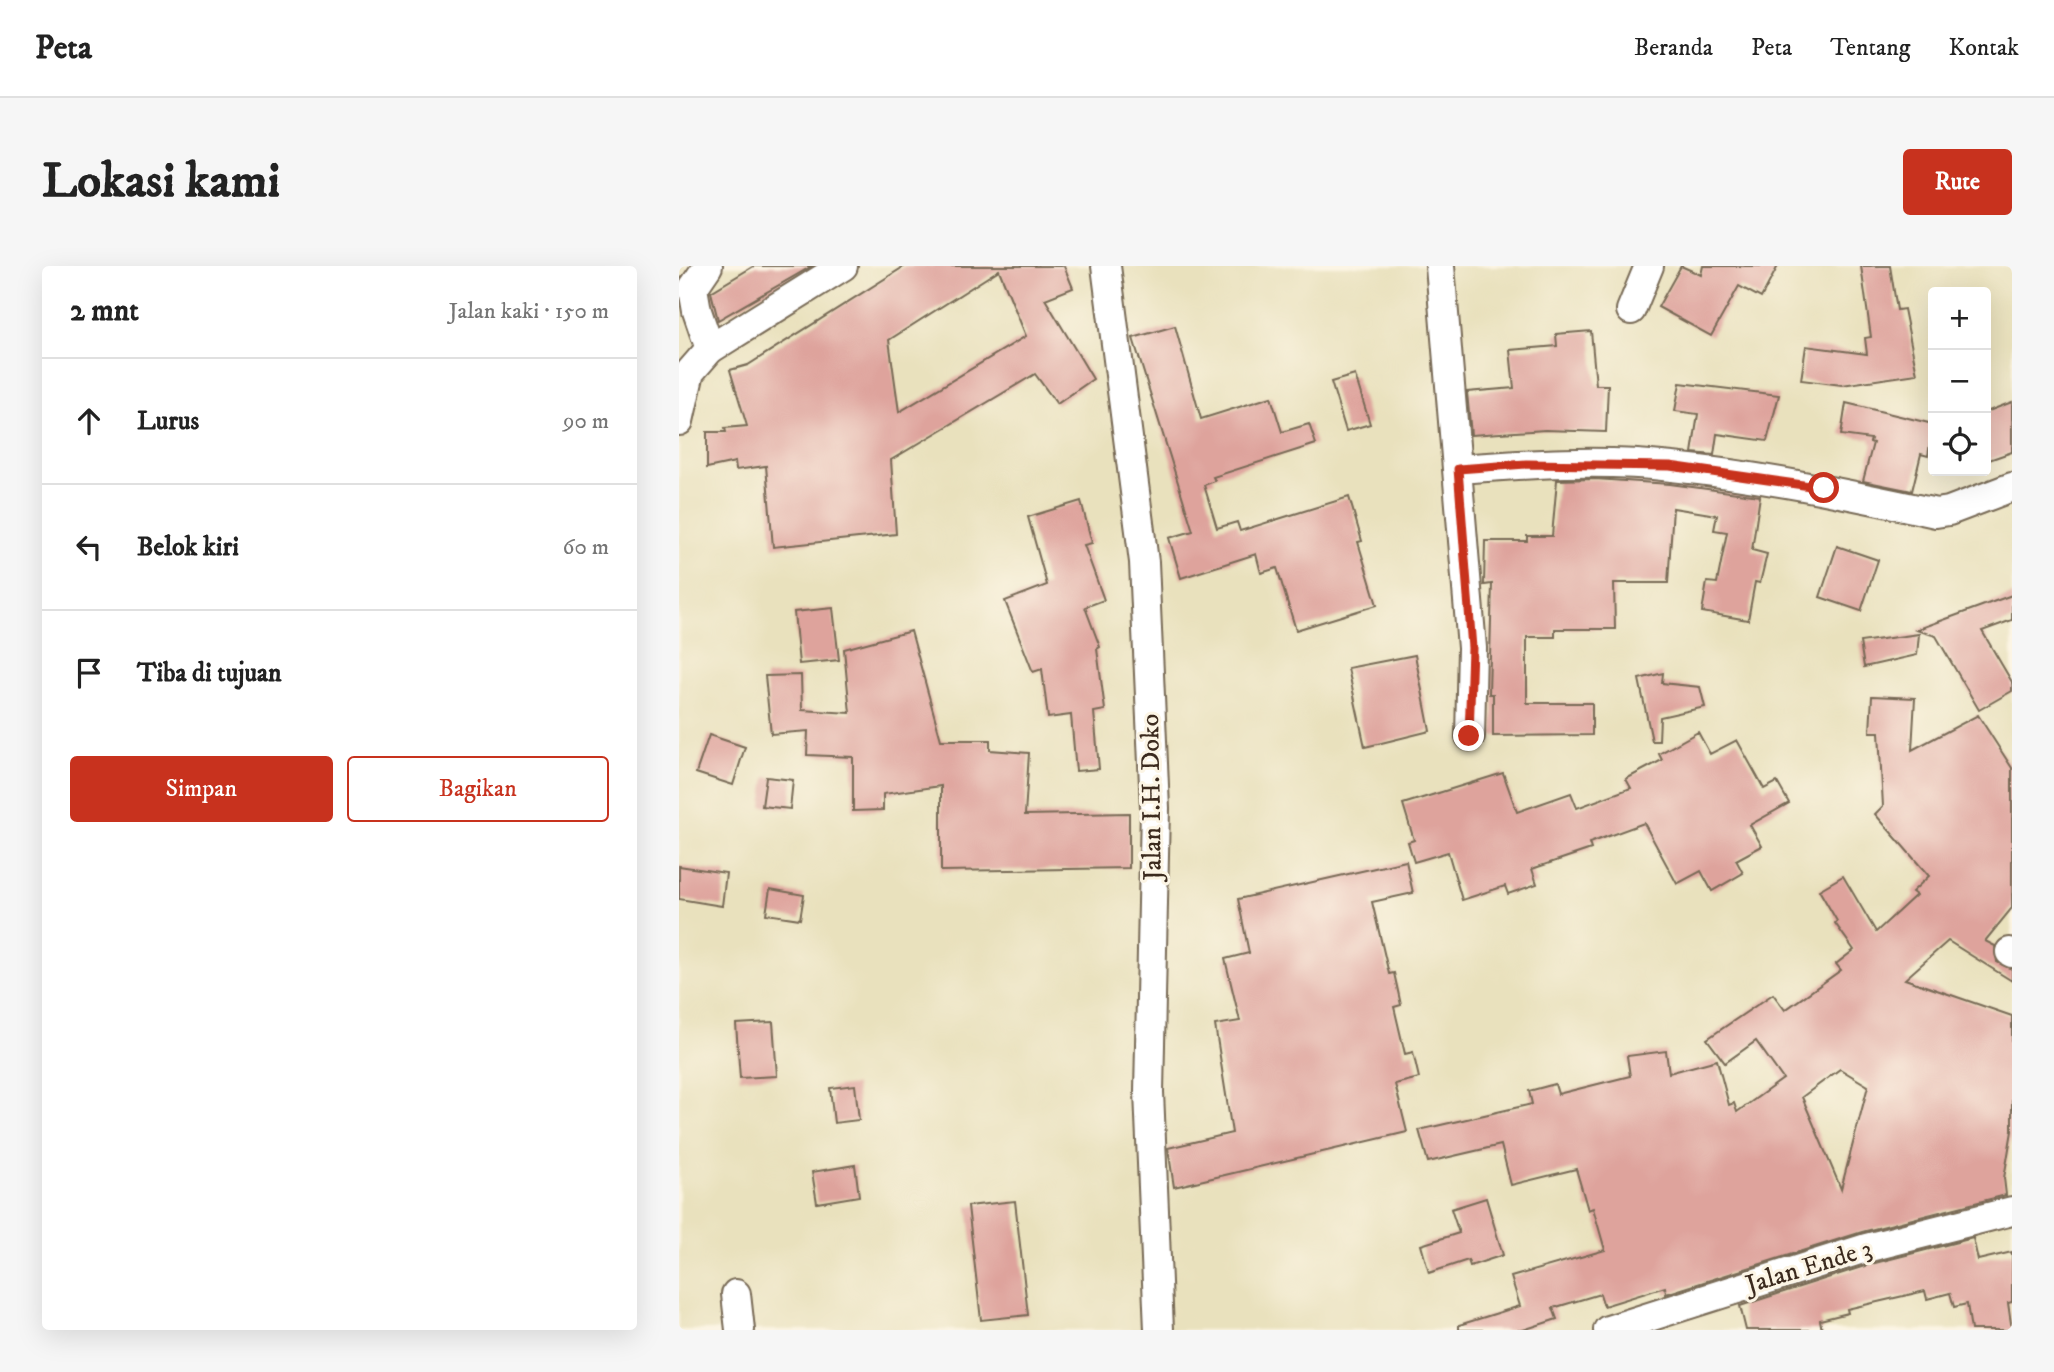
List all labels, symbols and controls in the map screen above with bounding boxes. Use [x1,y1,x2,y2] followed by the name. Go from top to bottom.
[35,28,92,69] text: Peta
[1634,33,1713,63] text: Beranda
[1751,33,1792,63] text: Peta
[1830,33,1911,63] text: Tentang
[1949,33,2019,63] text: Kontak
[1903,149,2012,215] button: Rute
[42,151,280,213] text: Lokasi kami
[1928,287,1991,476] map controls
[1928,287,1991,350] button: +
[70,293,139,330] text: 2 mnt
[449,297,609,326] text: Jalan kaki · 150 m
[1928,350,1991,413] button: −
[70,402,108,440] icon: ahead
[137,405,199,438] text: Lurus
[563,407,609,436] text: 90 m
[1928,413,1991,476] button: locate
[1808,472,1839,503] route start
[70,528,108,566] icon: left
[137,531,239,564] text: Belok kiri
[562,533,609,562] text: 60 m
[70,654,108,692] icon: arrive
[137,657,282,690] text: Tiba di tujuan
[1134,713,1170,883] street label: Jalan I.H. Doko
[1453,720,1484,751] route end
[70,756,333,822] button: Simpan
[347,756,609,822] button: Bagikan
[1740,1232,1876,1302] street label: Jalan Ende 3

